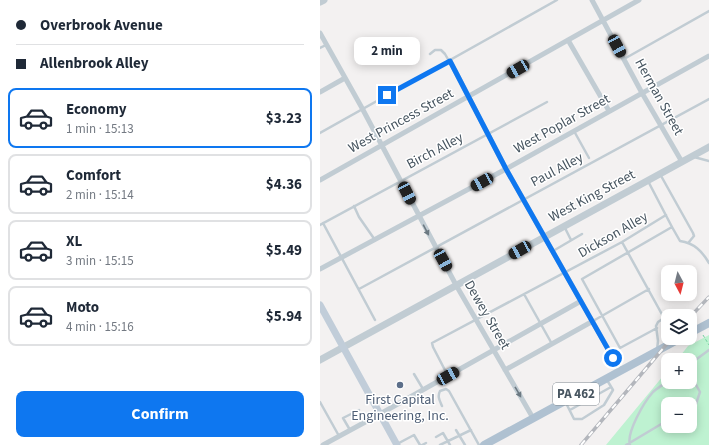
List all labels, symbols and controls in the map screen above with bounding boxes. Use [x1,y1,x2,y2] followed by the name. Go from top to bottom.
[40,15,163,36] text: Overbrook Avenue
[606,33,628,59] car
[354,37,420,65] callout: 2 min
[371,42,403,60] text: 2 min
[40,53,148,74] text: Allenbrook Alley
[630,55,689,139] street label: Herman Street
[505,58,531,80] car
[345,84,458,158] street label: West Princess Street
[378,86,396,104] route end
[510,89,614,159] street label: West Poplar Street
[66,99,127,120] text: Economy
[18,100,54,136] icon: car
[266,108,302,129] text: $3.23
[66,120,134,138] text: 1 min · 15:13
[403,128,467,174] street label: Birch Alley
[527,148,587,192] street label: Paul Alley
[66,165,121,186] text: Comfort
[545,165,639,227] street label: West King Street
[18,166,54,202] icon: car
[469,171,495,193] car
[266,174,302,195] text: $4.36
[396,180,418,206] car
[66,186,134,204] text: 2 min · 15:14
[574,207,652,263] street label: Dickson Alley
[423,224,430,235] one-way arrow
[66,231,82,252] text: XL
[18,232,54,268] icon: car
[507,239,533,261] car
[266,240,302,261] text: $5.49
[432,247,454,273] car
[66,252,134,270] text: 3 min · 15:15
[661,265,697,301] north arrow
[661,265,697,433] map controls
[459,277,515,354] street label: Dewey Street
[66,297,99,318] text: Moto
[18,298,54,334] icon: car
[266,306,302,327] text: $5.94
[661,309,697,345] button: layers
[66,318,134,336] text: 4 min · 15:16
[604,349,622,367] route start
[661,353,697,389] button: +
[435,365,461,387] car
[395,380,405,390] marker: First Capital Engineering, Inc.
[553,383,599,405] road number: PA 462
[514,386,521,398] one-way arrow
[351,390,449,426] place label: First Capital Engineering, Inc.
[16,391,304,437] button: Confirm
[661,397,697,433] button: −

